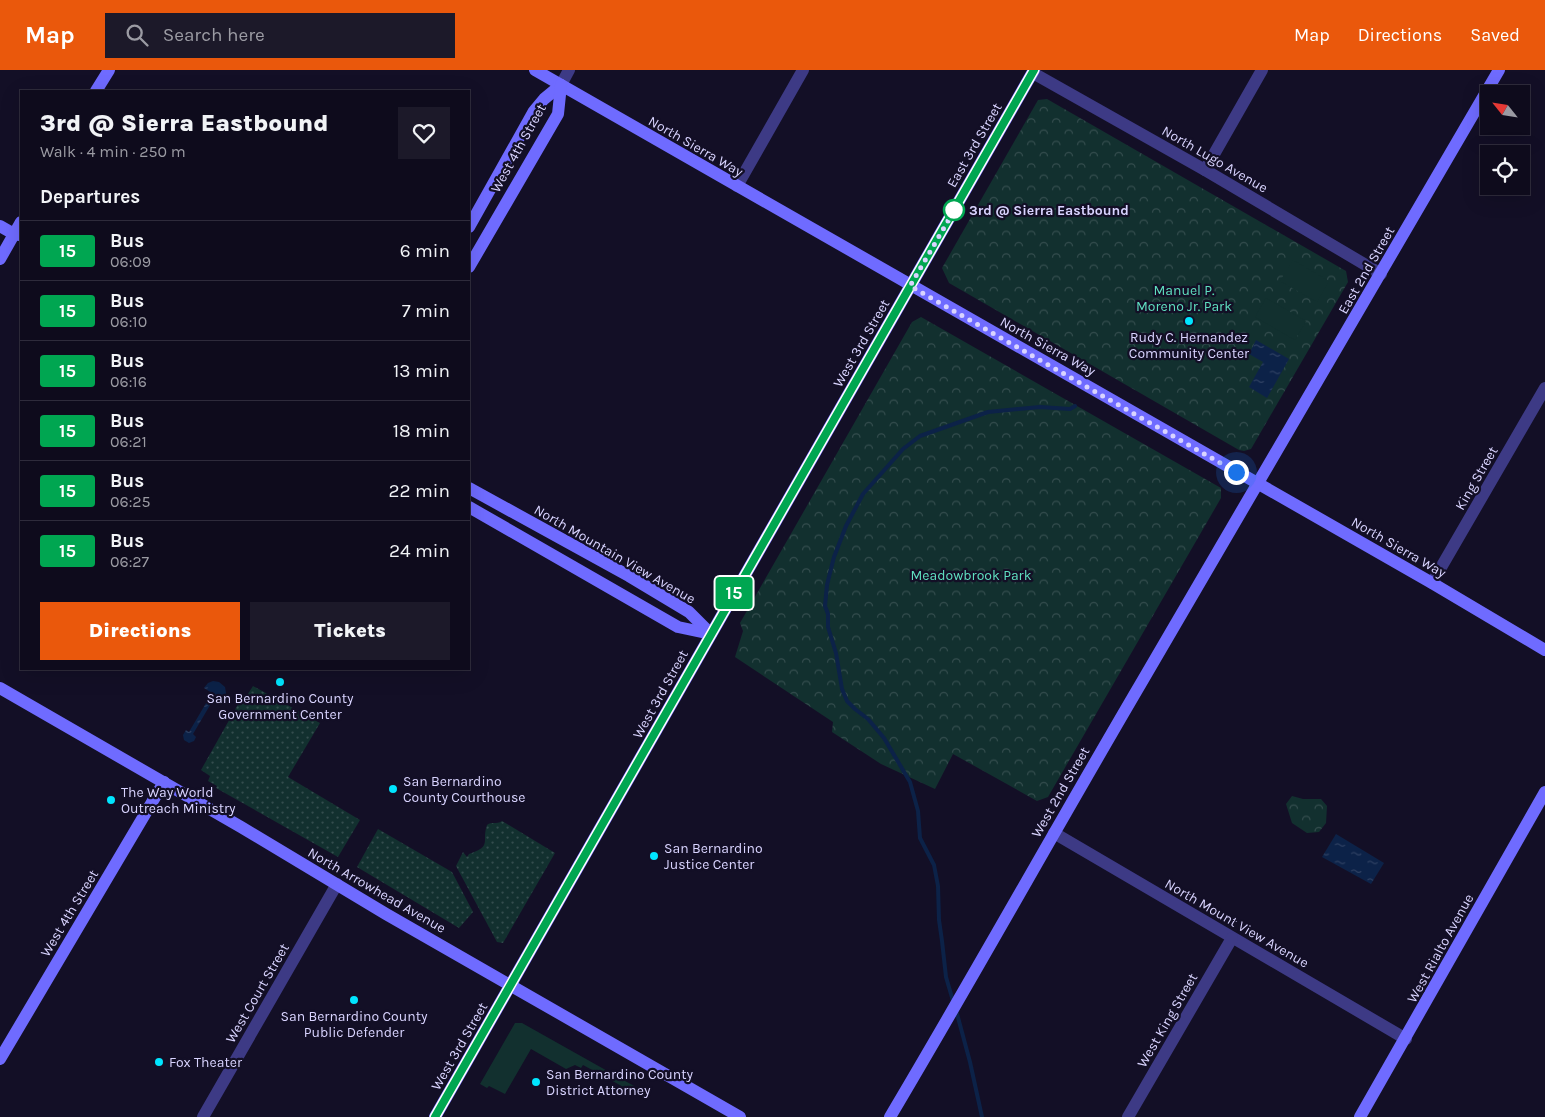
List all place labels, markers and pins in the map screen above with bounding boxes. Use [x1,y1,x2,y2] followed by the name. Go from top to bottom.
[943,199,965,221] marker: 3rd @ Sierra Eastbound
[969,202,1129,219] place label: 3rd @ Sierra Eastbound
[1183,315,1195,327] marker: Rudy C. Hernandez Community Center
[1129,329,1250,362] place label: Rudy C. Hernandez Community Center
[274,676,286,688] marker: San Bernardino County Government Center
[207,690,354,723] place label: San Bernardino County Government Center
[403,773,525,806] place label: San Bernardino County Courthouse
[387,783,399,795] marker: San Bernardino County Courthouse
[121,784,236,817] place label: The Way World Outreach Ministry
[105,794,117,806] marker: The Way World Outreach Ministry
[664,840,763,873] place label: San Bernardino Justice Center
[648,850,660,862] marker: San Bernardino Justice Center
[348,994,360,1006] marker: San Bernardino County Public Defender
[281,1008,428,1041] place label: San Bernardino County Public Defender
[169,1054,243,1071] place label: Fox Theater
[153,1056,165,1068] marker: Fox Theater
[546,1066,693,1099] place label: San Bernardino County District Attorney
[530,1076,542,1088] marker: San Bernardino County District Attorney

